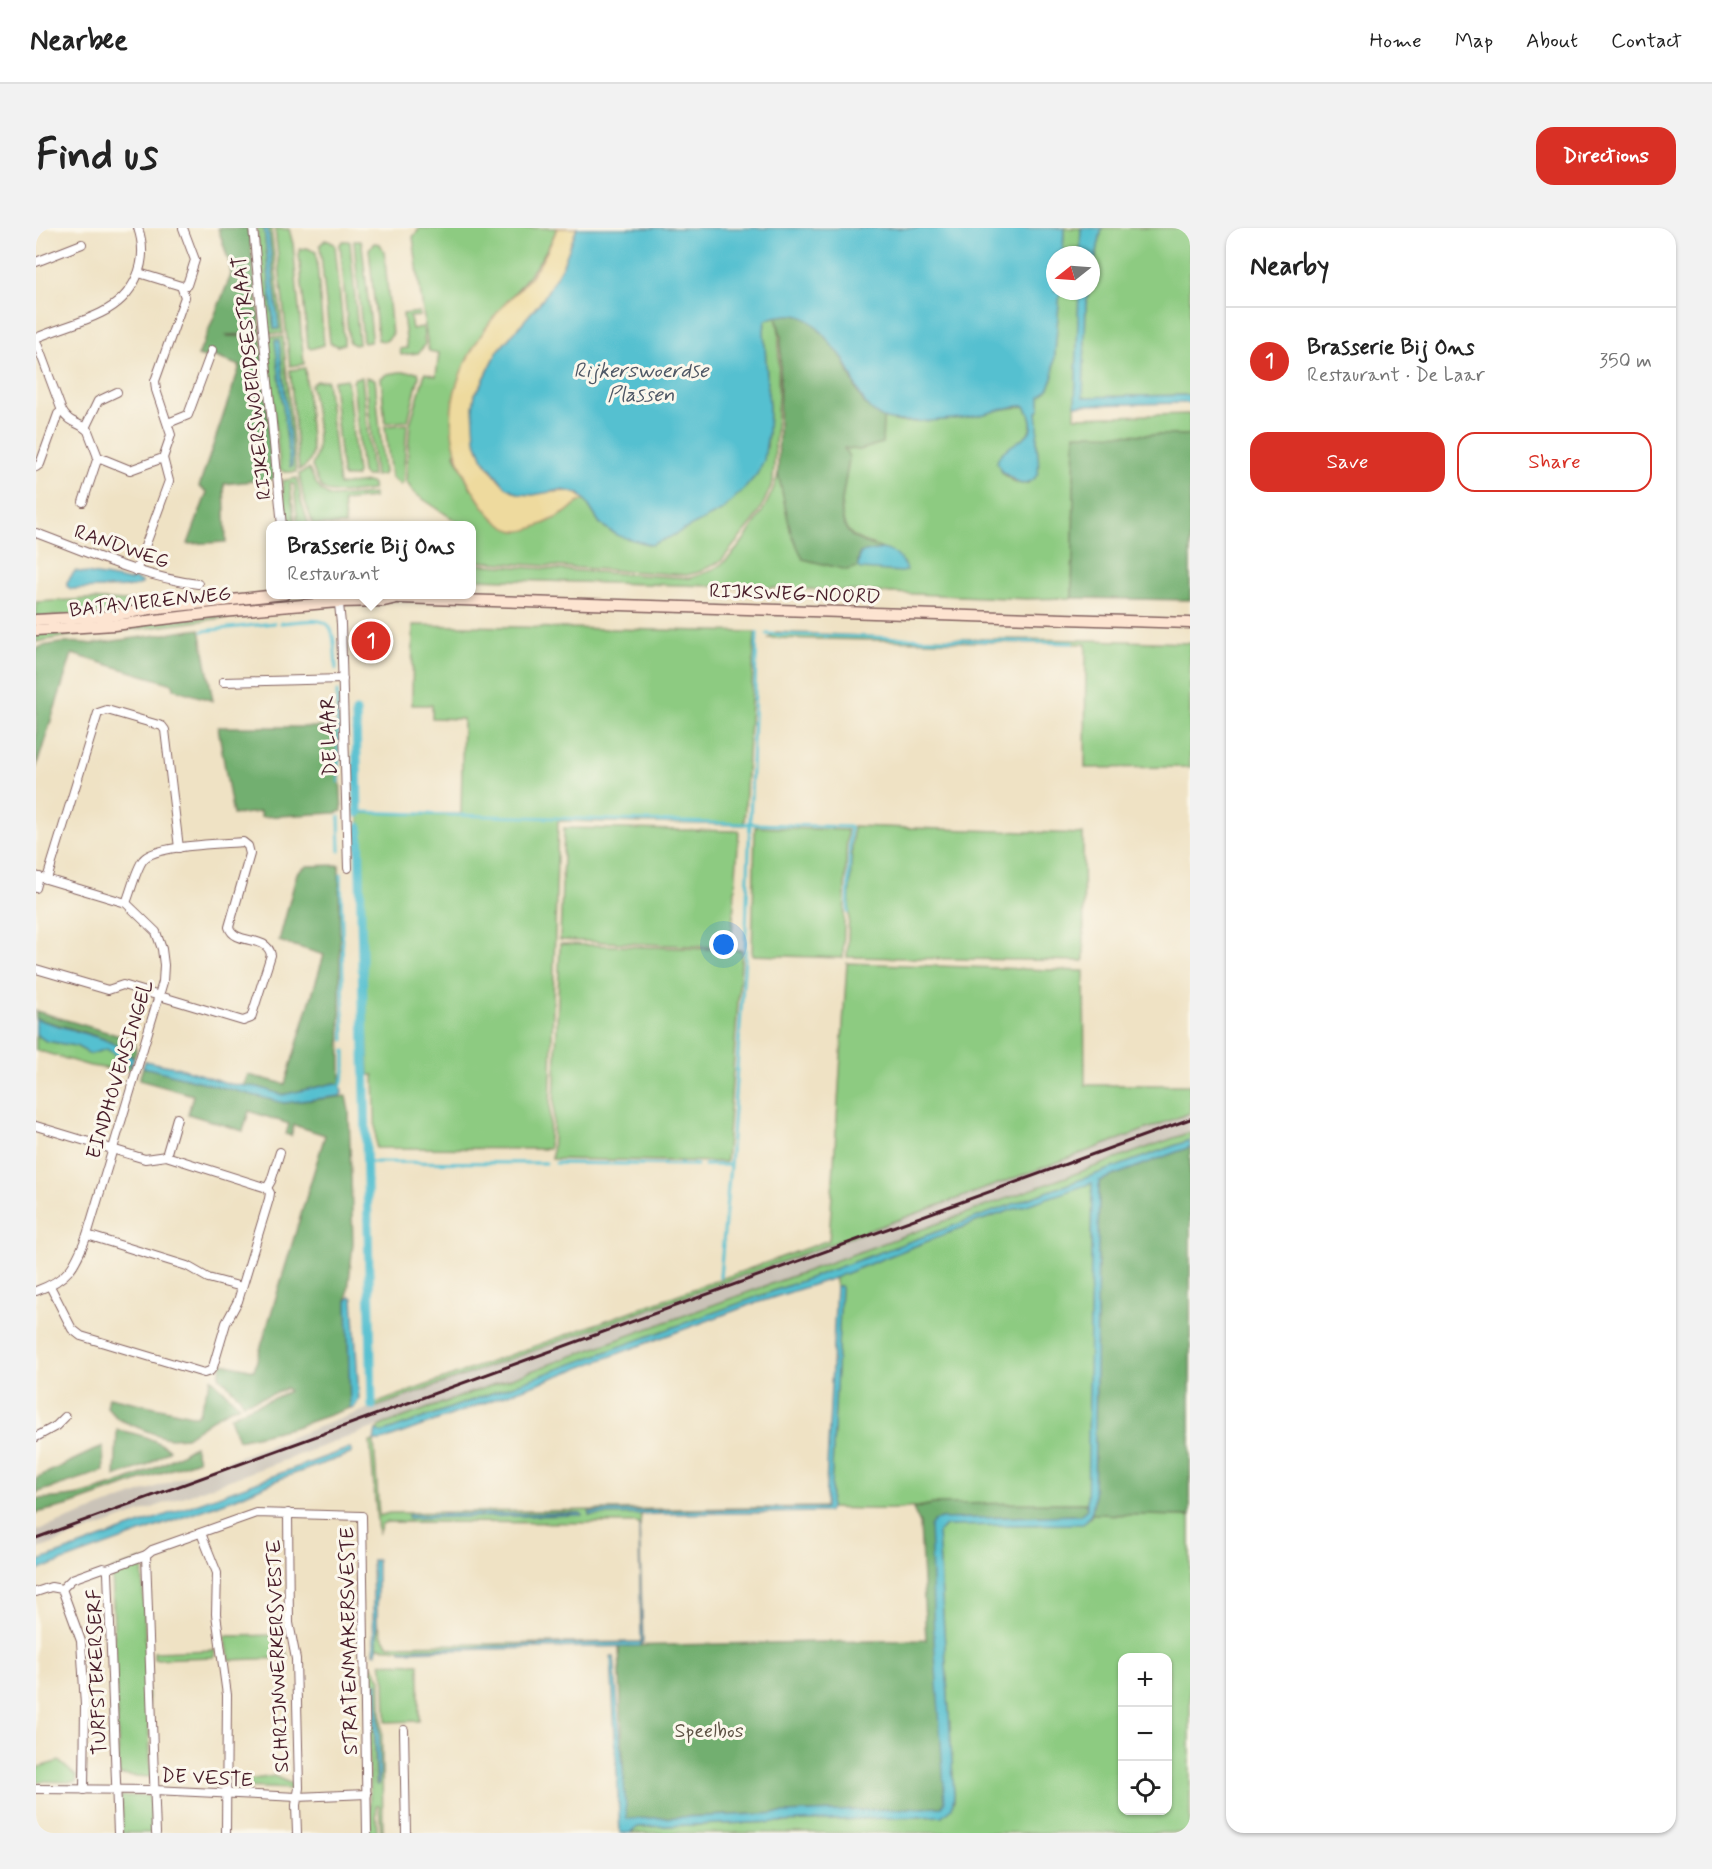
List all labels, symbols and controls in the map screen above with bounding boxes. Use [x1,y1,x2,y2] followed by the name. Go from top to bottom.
[30,23,128,60] text: Nearbee
[1370,27,1422,55] text: Home
[1455,27,1493,55] text: Map
[1526,27,1578,55] text: About
[1611,27,1682,55] text: Contact
[1536,127,1676,185] button: Directions
[36,129,158,184] text: Find us
[1046,246,1100,300] north arrow
[1250,250,1329,284] text: Nearby
[226,254,279,501] street label: RIJKERSWOERDSESTRAAT
[1307,334,1475,362] text: Brasserie Bij Ons
[1265,348,1274,375] text: 1
[1599,348,1652,375] text: 350 m
[573,357,710,409] water label: Rijkerswoerdse Plassen
[1307,362,1485,389] text: Restaurant · De Laar
[1250,432,1445,492] button: Save
[1457,432,1652,492] button: Share
[70,519,173,576] street label: RANDWEG
[266,521,476,599] popup
[287,533,455,561] text: Brasserie Bij Ons
[287,561,380,588] text: Restaurant
[709,578,881,611] street label: RIJKSWEG-NOORD
[68,581,232,624] street label: BATAVIERENWEG
[352,618,390,664] pin: 1
[315,695,344,777] street label: DE LAAR
[709,930,738,959] your location
[80,976,161,1162] street label: EINDHOVENSINGEL
[334,1527,365,1755] street label: STRATENMAKERSVESTE
[261,1539,296,1773] street label: SCHRIJNWERKERSVESTE
[81,1588,114,1756] street label: TURFSTEKERSERF
[1118,1653,1172,1815] map controls
[1118,1653,1172,1707] button: +
[1118,1707,1172,1761] button: −
[674,1718,744,1745] park label: Speelbos
[1118,1761,1172,1815] button: locate
[160,1763,254,1794] street label: DE VESTE

